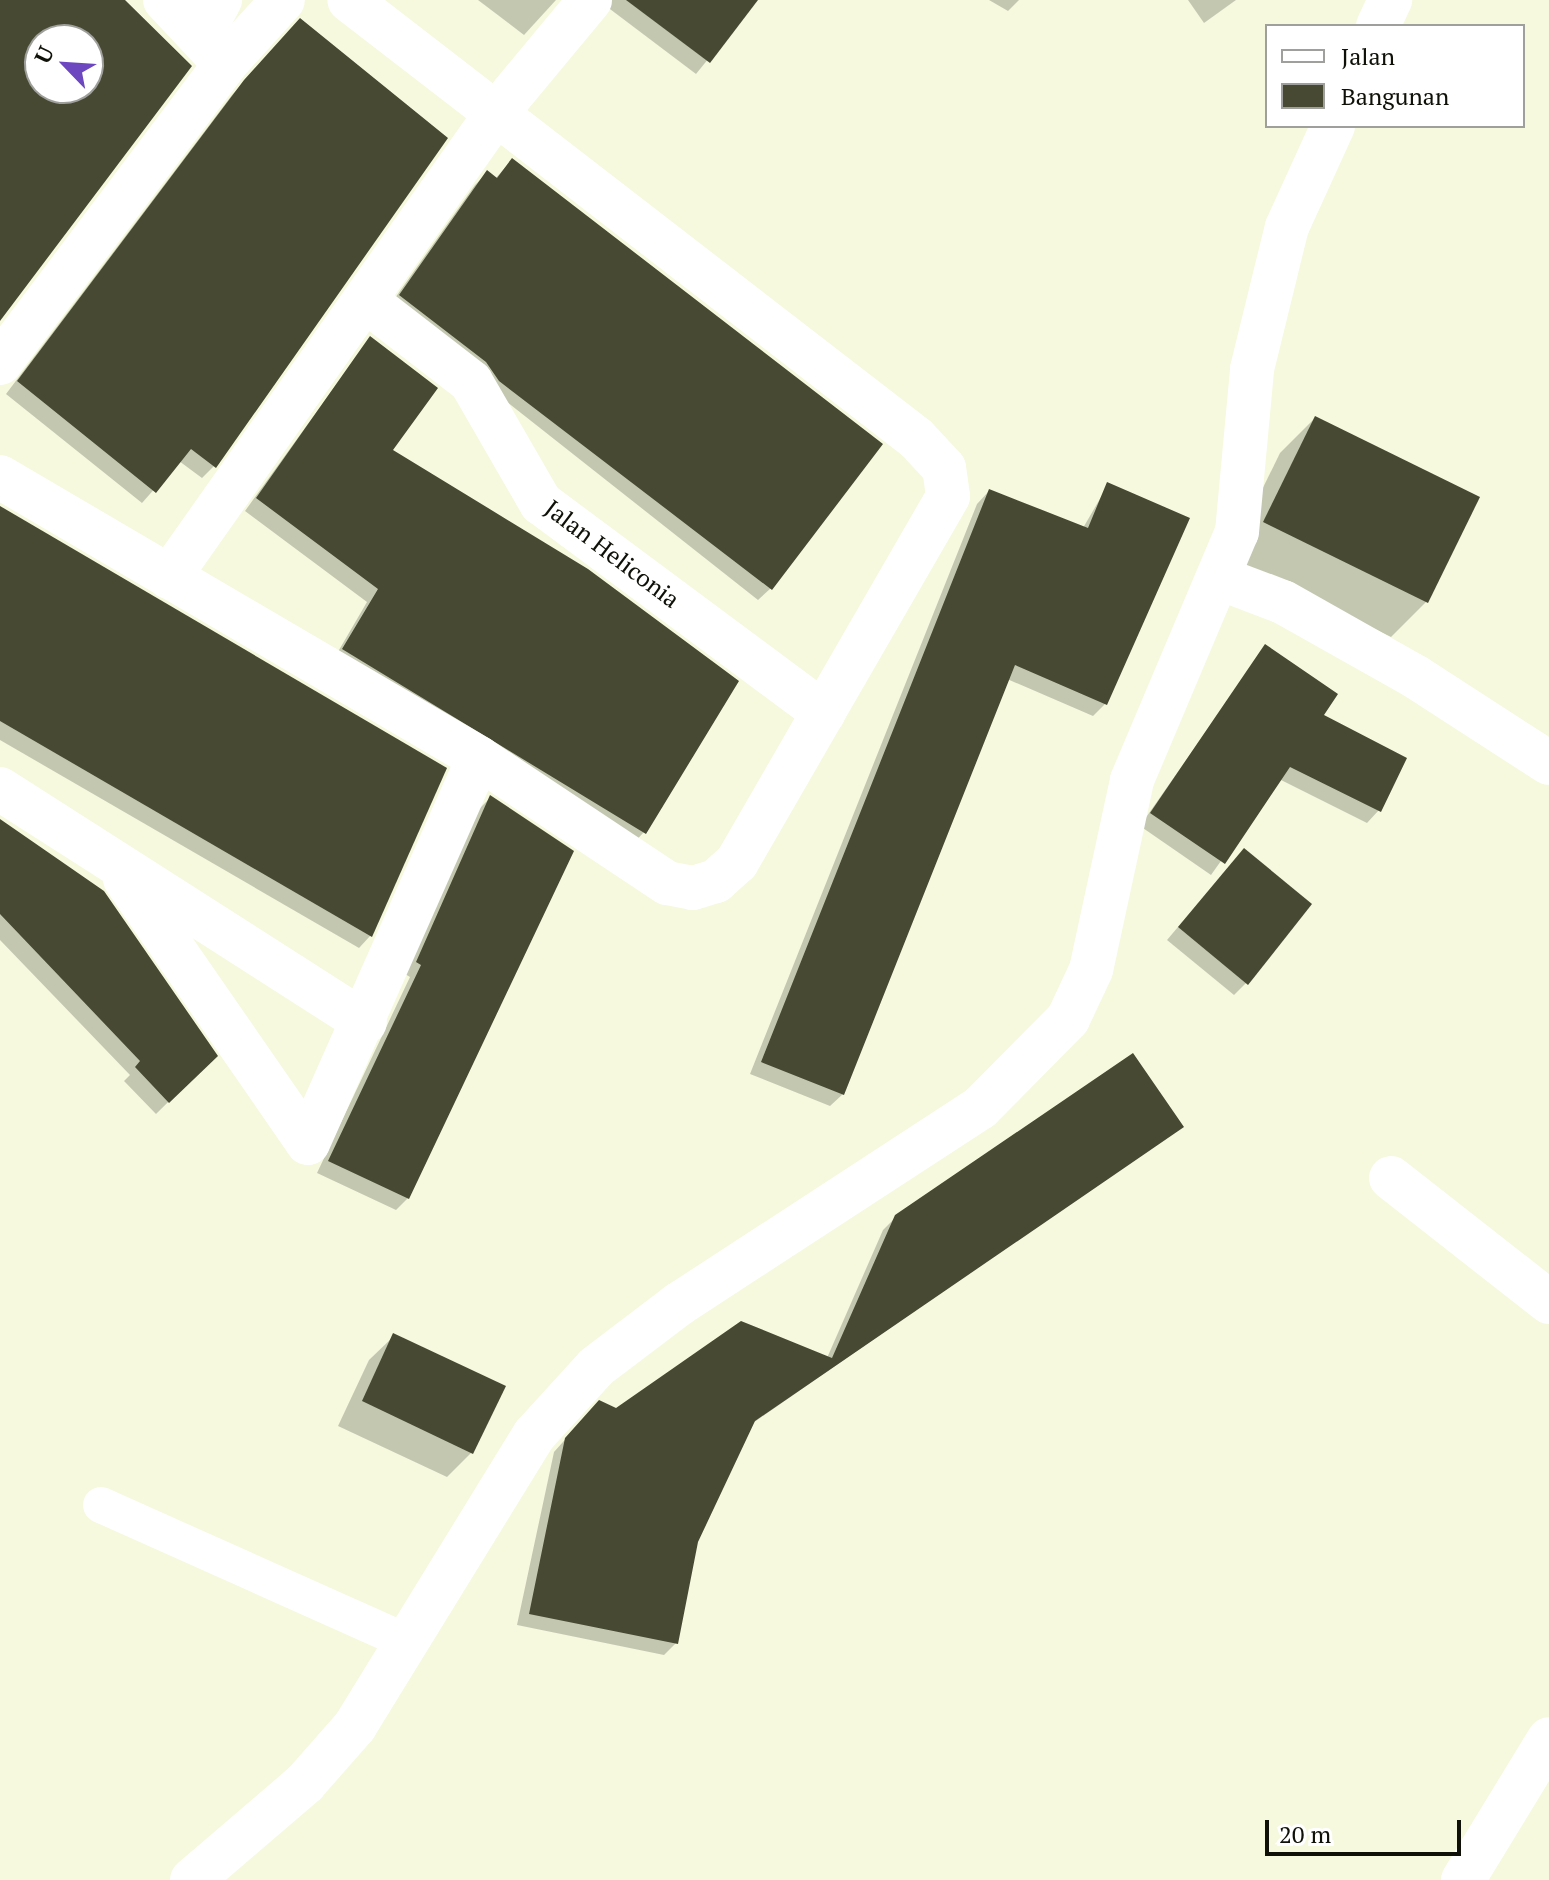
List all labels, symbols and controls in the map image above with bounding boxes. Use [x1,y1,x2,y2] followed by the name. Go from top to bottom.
[24,24,104,104] north arrow
[1265,24,1525,128] legend
[1341,40,1395,72] text: Jalan
[27,41,60,68] text: U
[1341,80,1449,112] text: Bangunan
[539,494,685,614] street label: Jalan Heliconia
[1269,1804,1465,1854] scale bar
[1279,1818,1331,1850] text: 20 m

